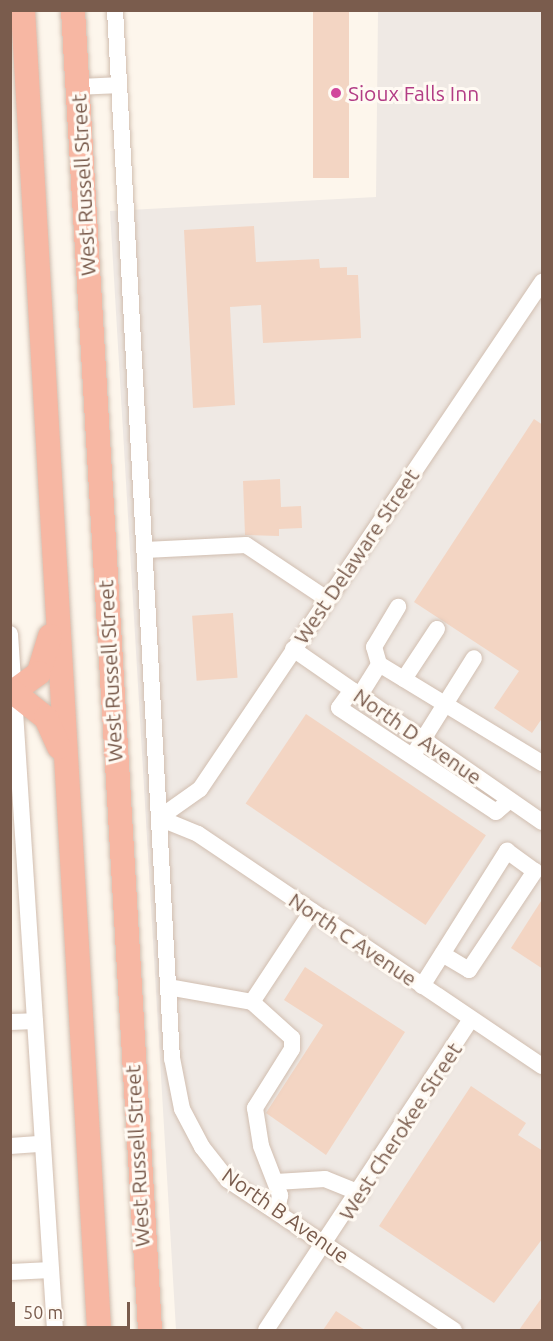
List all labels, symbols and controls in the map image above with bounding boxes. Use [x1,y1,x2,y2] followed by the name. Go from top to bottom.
[348,80,479,106] place label: Sioux Falls Inn
[329,86,343,100] marker: Sioux Falls Inn
[66,93,100,277] street label: West Russell Street
[288,464,424,648] street label: West Delaware Street
[93,579,127,763] street label: West Russell Street
[349,682,487,790] street label: North D Avenue
[284,887,422,991] street label: North C Avenue
[333,1038,467,1224] street label: West Cherokee Street
[120,1064,154,1248] street label: West Russell Street
[218,1162,354,1268] street label: North B Avenue
[15,1290,134,1328] scale bar
[23,1302,63,1322] text: 50 m

